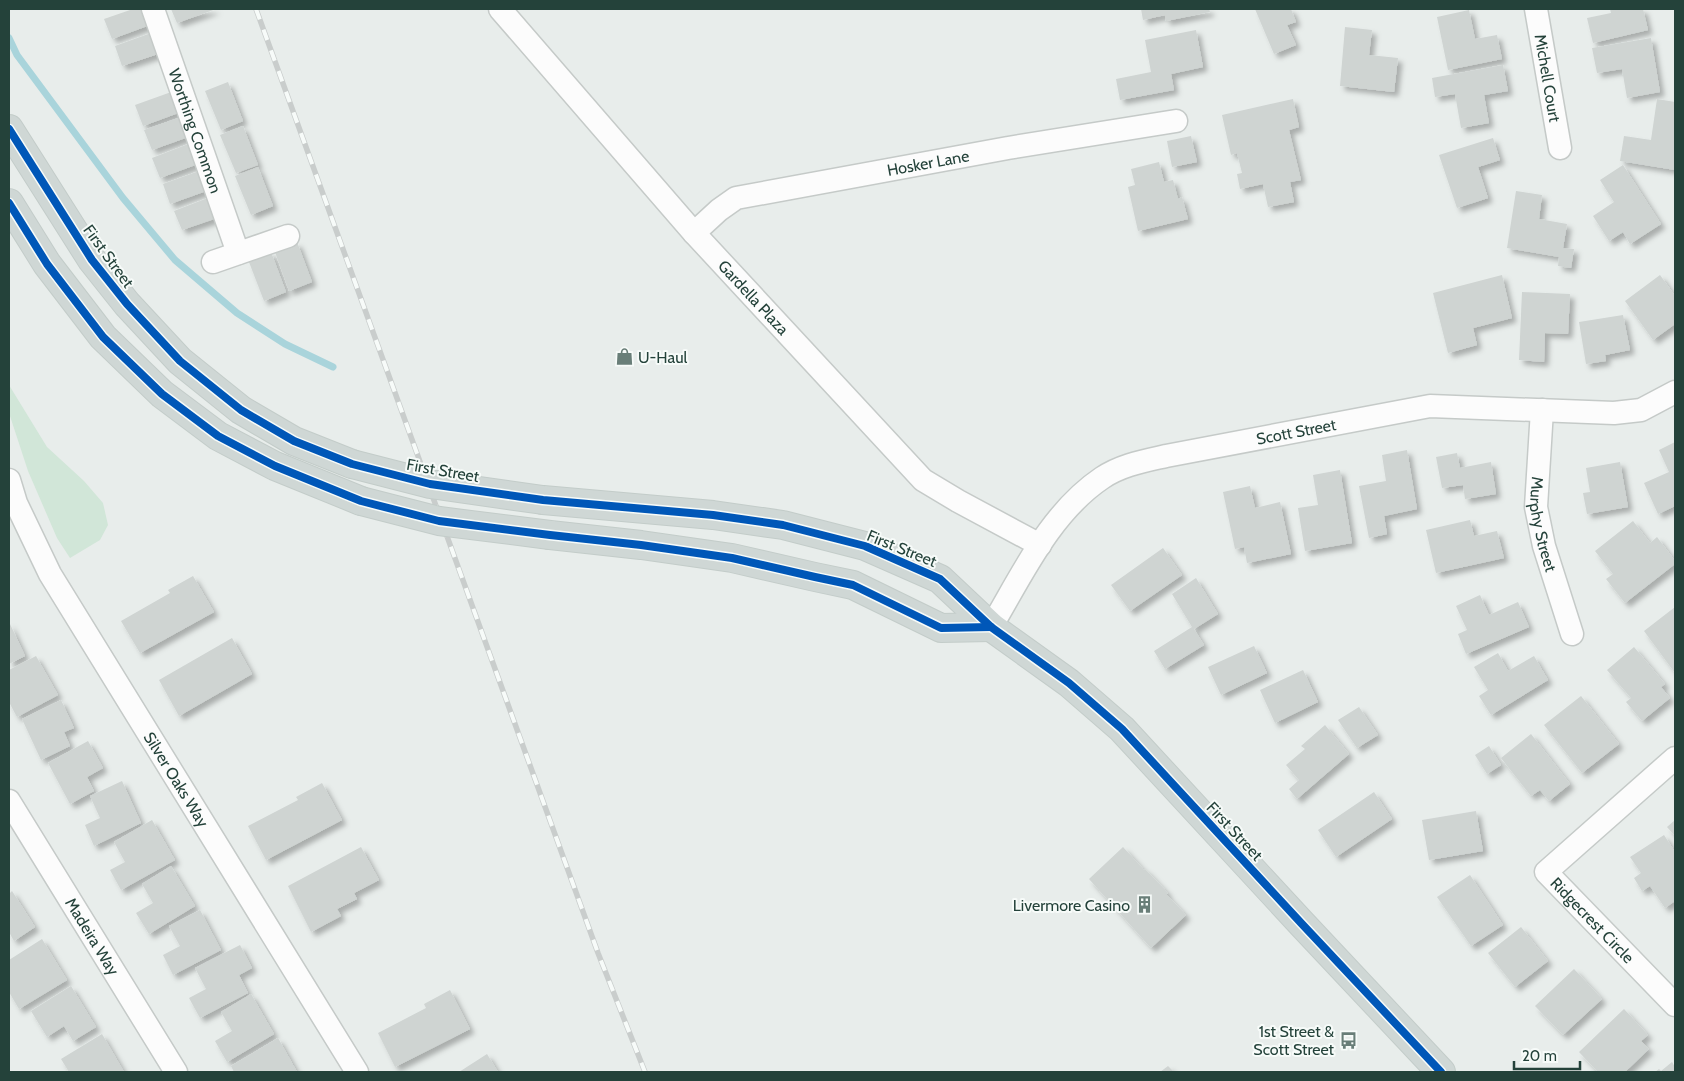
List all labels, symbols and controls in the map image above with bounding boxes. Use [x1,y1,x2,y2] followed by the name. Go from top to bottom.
[1530,33,1564,124] street label: Michell Court
[164,66,225,196] street label: Worthing Common
[886,146,971,180] street label: Hosker Lane
[79,221,138,292] street label: First Street
[714,256,793,339] street label: Gardella Plaza
[614,347,634,367] shop icon: U-Haul
[638,348,688,367] place label: U-Haul
[1255,415,1338,449] street label: Scott Street
[405,455,481,486] street label: First Street
[1525,476,1561,575] street label: Murphy Street
[864,526,940,571] street label: First Street
[140,729,213,831] street label: Silver Oaks Way
[1203,798,1267,865] street label: First Street
[1546,874,1638,967] street label: Ridgecrest Circle
[61,894,123,979] street label: Madeira Way
[1134,895,1154,915] building icon: Livermore Casino
[1013,896,1130,915] place label: Livermore Casino
[1253,1022,1335,1059] place label: 1st Street & Scott Street
[1338,1030,1358,1050] bus stop icon: 1st Street & Scott Street
[1514,1038,1580,1070] scale bar
[1522,1047,1557,1065] text: 20 m

